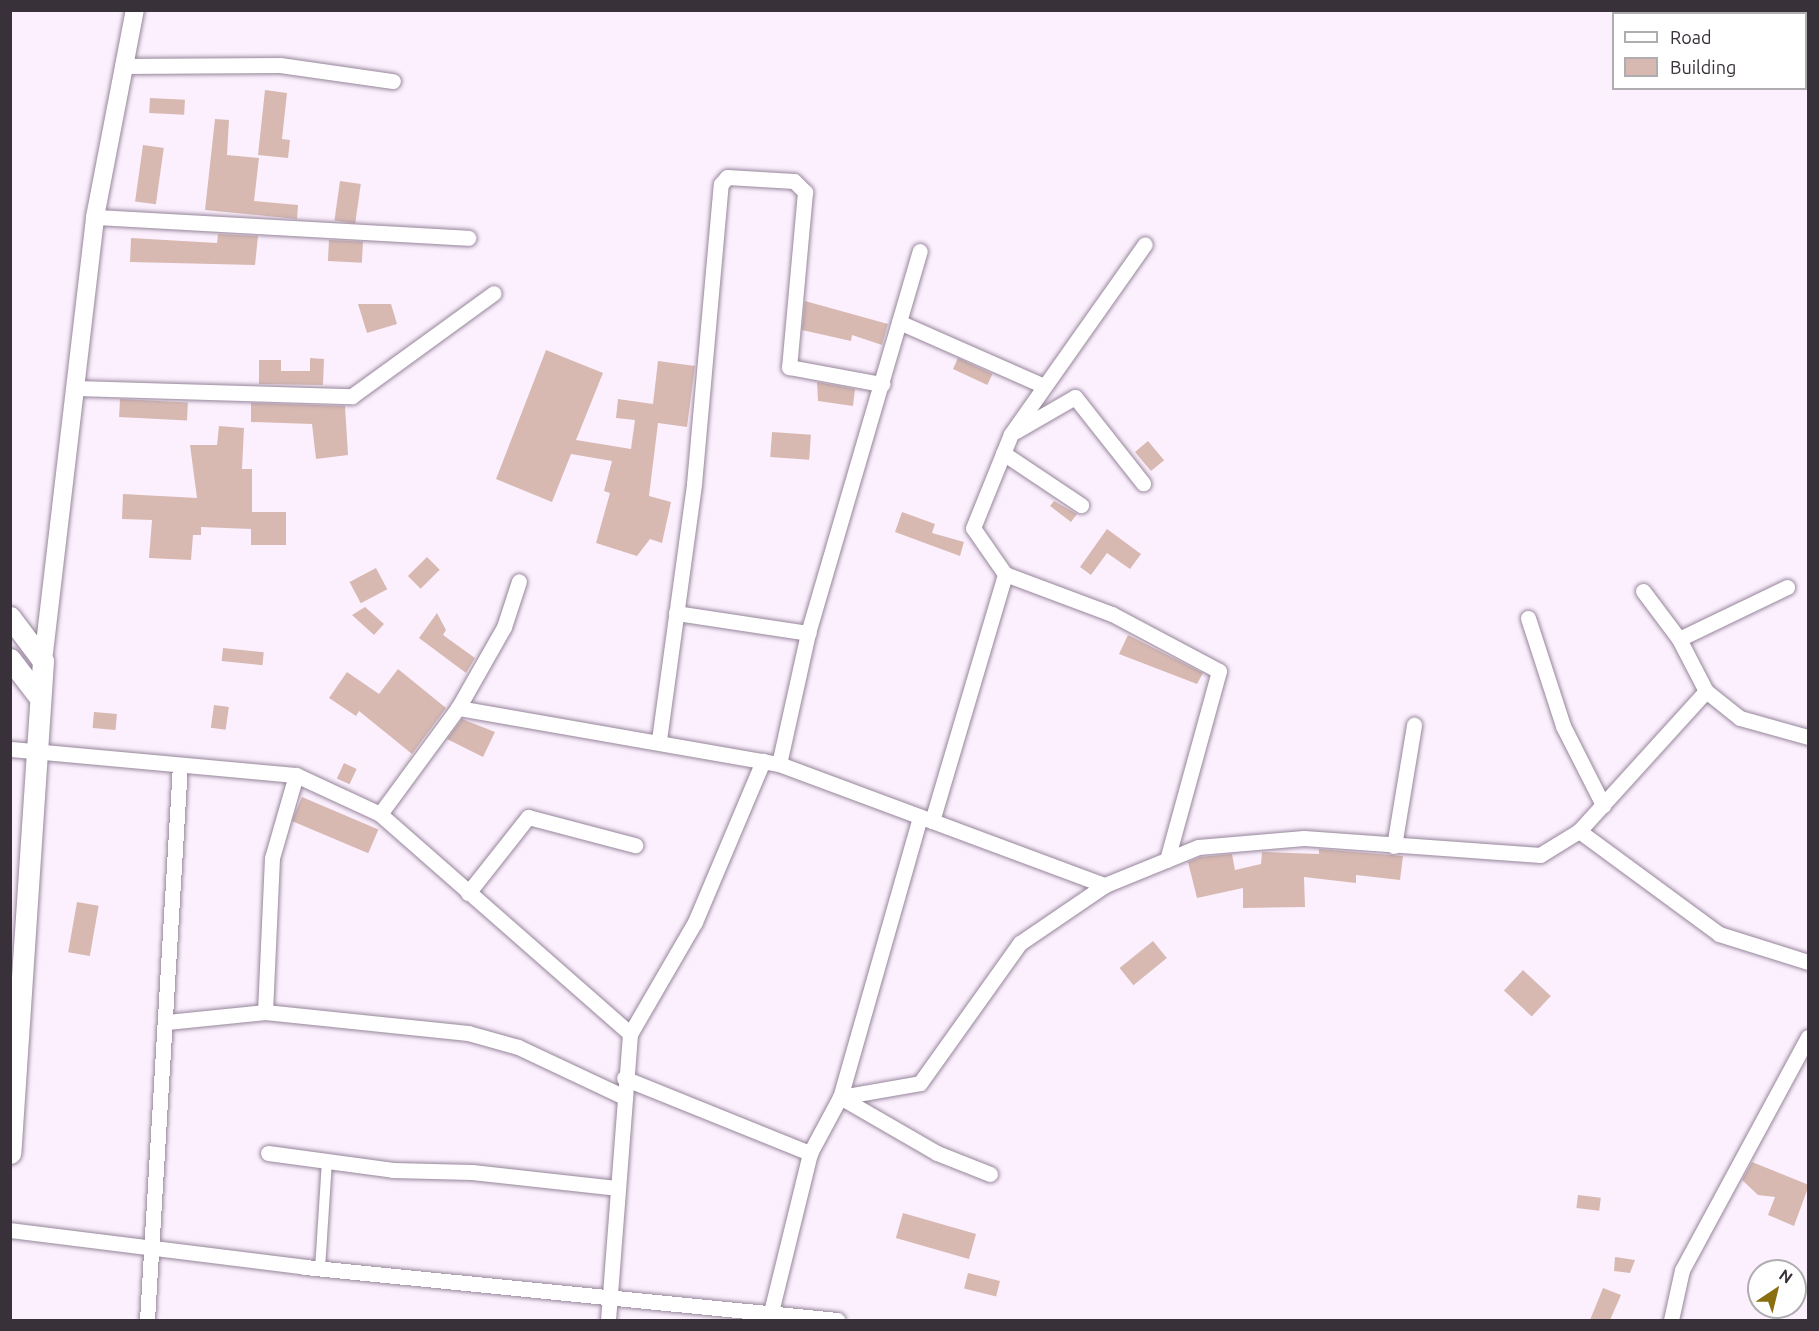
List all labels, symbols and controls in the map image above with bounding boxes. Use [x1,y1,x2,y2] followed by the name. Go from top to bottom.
[1612,12,1807,90] legend
[1670,27,1712,47] text: Road
[1670,57,1736,77] text: Building
[1747,1259,1807,1319] north arrow
[1776,1265,1796,1287] text: N

